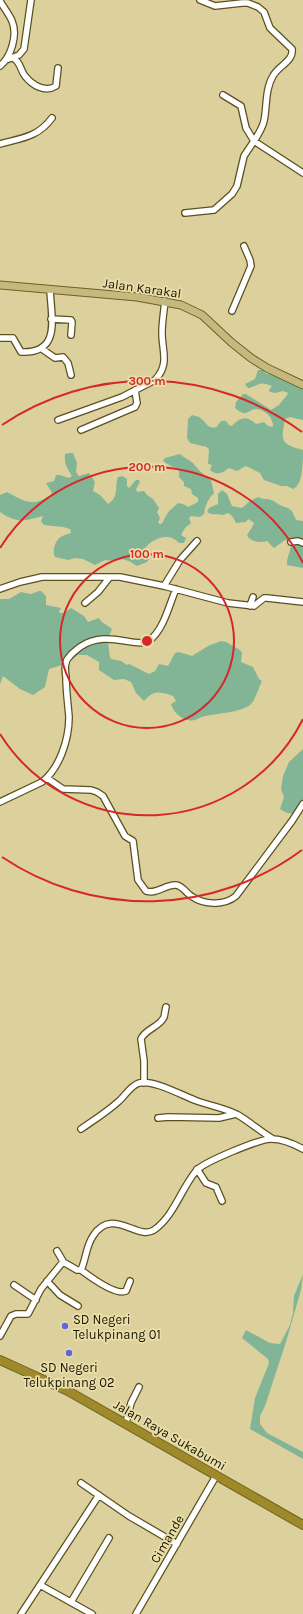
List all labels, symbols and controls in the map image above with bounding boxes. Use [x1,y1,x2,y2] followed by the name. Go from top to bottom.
[102,275,182,301] street label: Jalan Karakal
[128,374,166,388] text: 300 m
[129,460,165,474] text: 200 m
[130,547,164,561] text: 100 m
[140,634,154,648] centre of rings
[73,1312,161,1342] place label: SD Negeri Telukpinang 01
[60,1321,70,1331] marker: SD Negeri Telukpinang 01
[64,1348,74,1358] marker: SD Negeri Telukpinang 02
[23,1360,115,1390] place label: SD Negeri Telukpinang 02
[111,1397,229,1473] street label: Jalan Raya Sukabumi
[147,1512,187,1566] street label: Cimande

